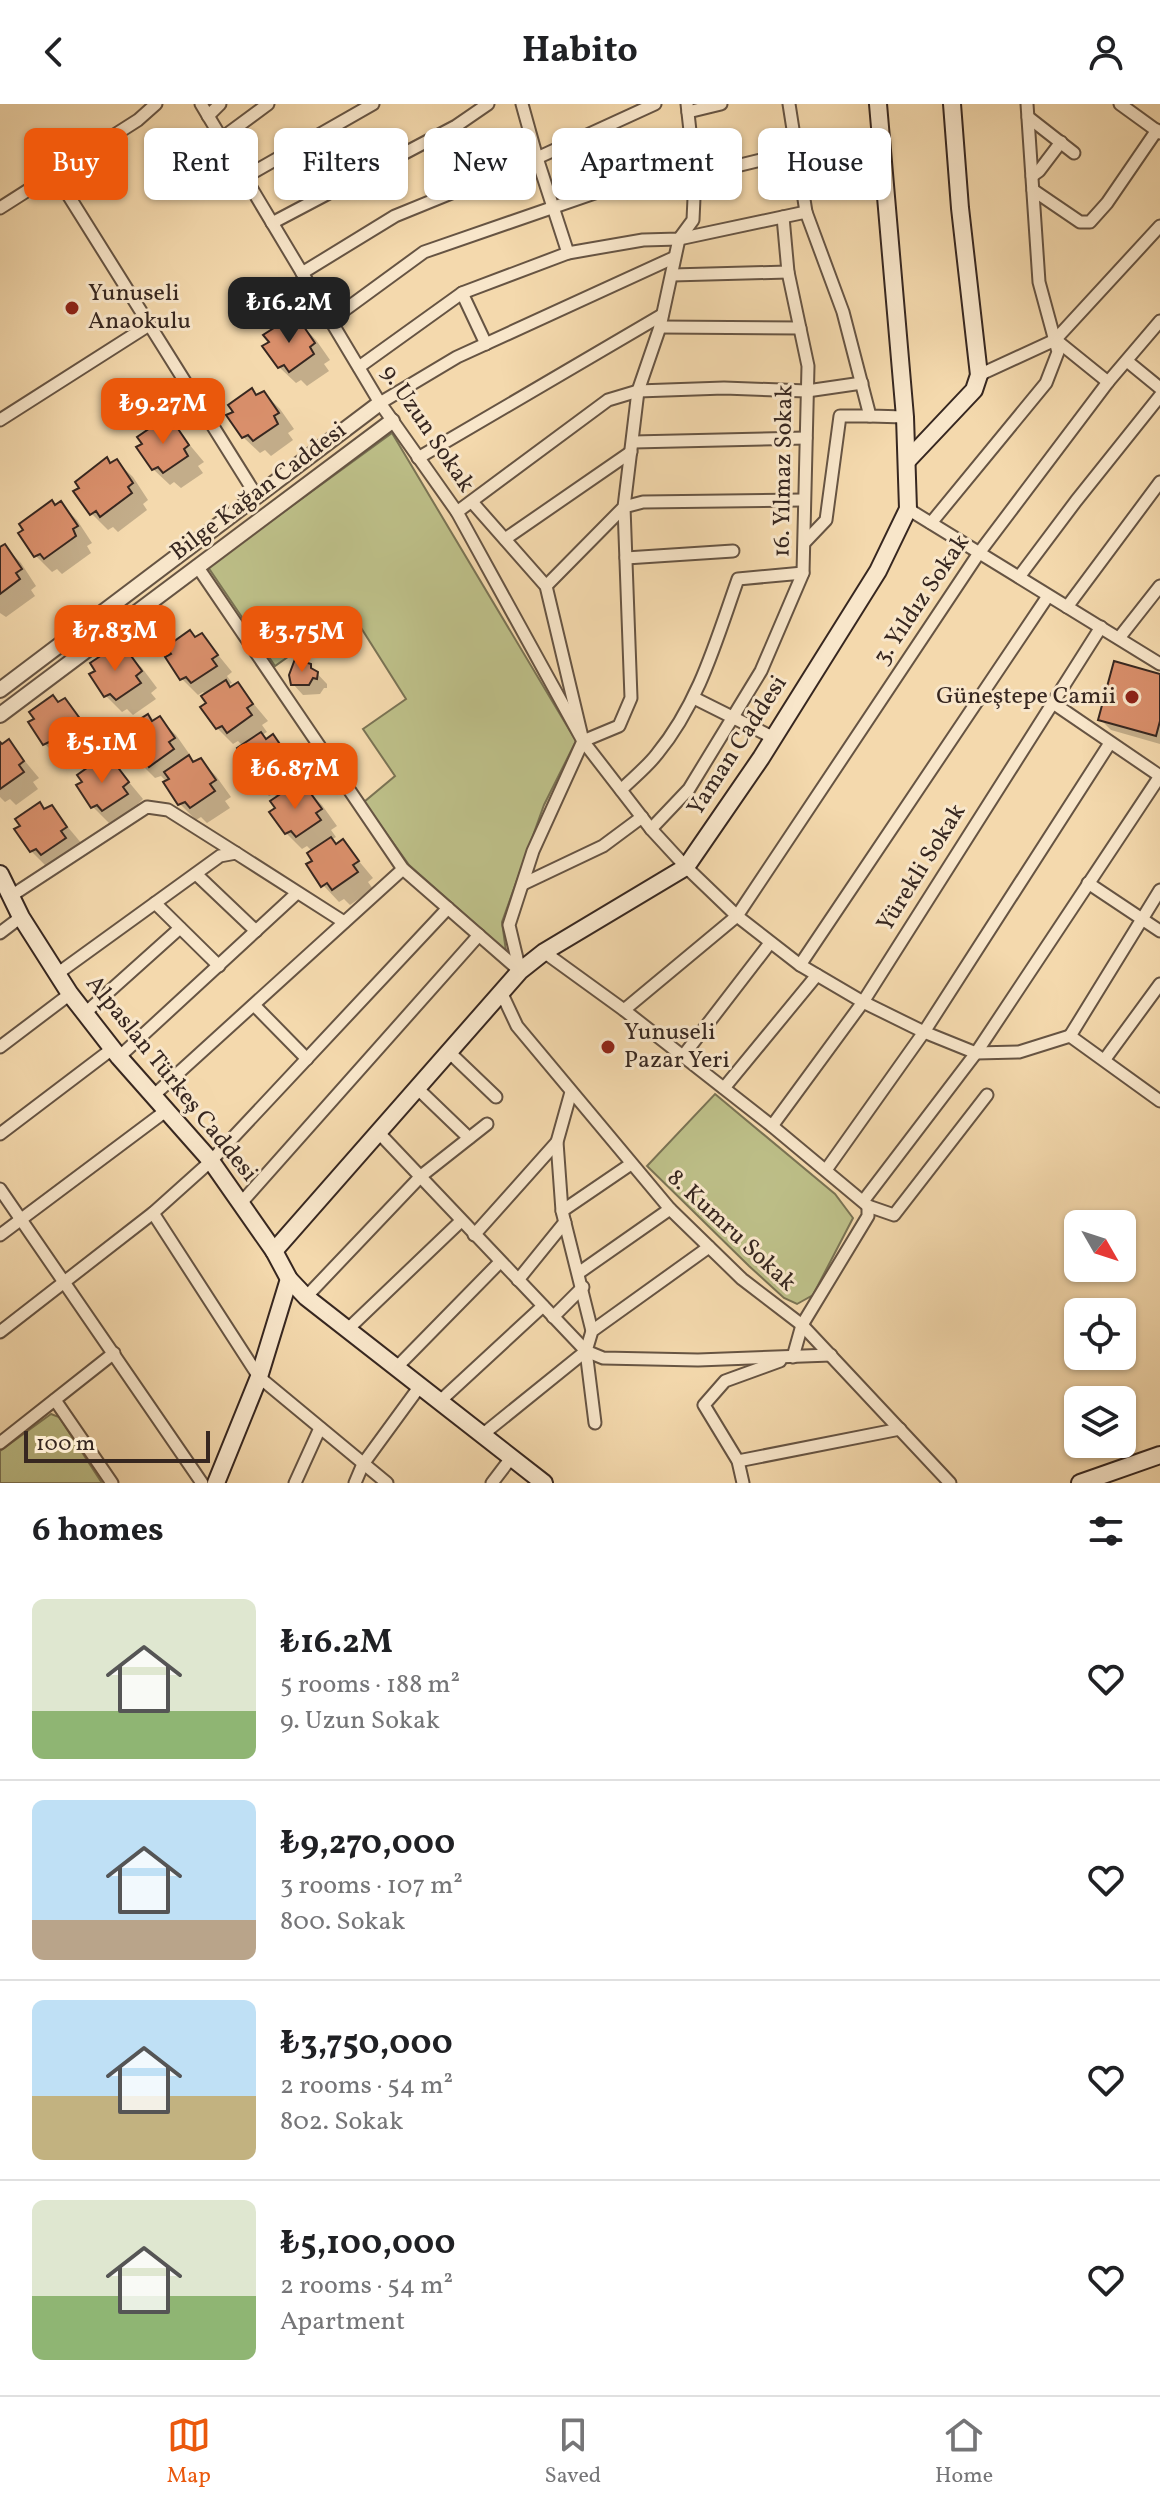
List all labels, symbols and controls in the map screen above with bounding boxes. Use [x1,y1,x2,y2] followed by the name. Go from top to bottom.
[522,27,638,77] text: Habito
[32,30,76,74] icon: back
[1084,30,1128,74] icon: person
[24,128,128,200] chip: Buy
[144,128,258,200] chip: Rent
[274,128,408,200] chip: Filters
[424,128,536,200] chip: New
[552,128,742,200] chip: Apartment
[758,128,891,200] chip: House
[88,277,191,339] place label: Yunuseli Anaokulu
[224,277,354,345] pin: ₺16.2M
[246,285,332,321] text: ₺16.2M
[63,299,81,317] marker: Yunuseli Anaokulu
[372,358,482,500] street label: 9. Uzun Sokak
[98,378,228,446] pin: ₺9.27M
[765,384,803,558] street label: 16. Yılmaz Sokak
[119,386,207,422] text: ₺9.27M
[164,414,354,570] street label: Bilge Kağan Caddesi
[866,528,978,672] street label: 3. Yıldız Sokak
[50,605,180,673] pin: ₺7.83M
[237,606,367,674] pin: ₺3.75M
[72,613,158,649] text: ₺7.83M
[259,614,345,650] text: ₺3.75M
[680,669,796,823] street label: Yaman Caddesi
[936,680,1116,714] place label: Güneştepe Camii
[1123,688,1141,706] marker: Güneştepe Camii
[46,717,158,785] pin: ₺5.1M
[67,725,137,761] text: ₺5.1M
[230,743,360,811] pin: ₺6.87M
[251,751,339,787] text: ₺6.87M
[869,797,975,939] street label: Yürekli Sokak
[77,968,265,1190] street label: Alpaslan Türkeş Caddesi
[624,1016,730,1078] place label: Yunuseli Pazar Yeri
[599,1038,617,1056] marker: Yunuseli Pazar Yeri
[659,1162,803,1300] street label: 8. Kumru Sokak
[1064,1210,1136,1282] north arrow
[1064,1210,1136,1458] map controls
[1064,1298,1136,1370] button: locate
[1064,1386,1136,1458] button: layers
[24,1427,210,1463] scale bar
[36,1429,95,1460] text: 100 m
[32,1508,164,1555] text: 6 homes
[1084,1509,1128,1553] icon: filters
[280,1620,393,1667] text: ₺16.2M
[96,1631,192,1727] icon: home
[1084,1657,1128,1701] icon: heart
[280,1667,460,1703] text: 5 rooms · 188 m²
[280,1703,440,1739] text: 9. Uzun Sokak
[280,1821,455,1868] text: ₺9,270,000
[96,1832,192,1928] icon: home
[1084,1858,1128,1902] icon: heart
[280,1868,463,1904] text: 3 rooms · 107 m²
[280,1904,406,1940] text: 800. Sokak
[280,2021,453,2068] text: ₺3,750,000
[96,2032,192,2128] icon: home
[1084,2058,1128,2102] icon: heart
[280,2068,453,2104] text: 2 rooms · 54 m²
[280,2104,403,2140] text: 802. Sokak
[280,2221,456,2268] text: ₺5,100,000
[96,2232,192,2328] icon: home
[1084,2258,1128,2302] icon: heart
[280,2268,453,2304] text: 2 rooms · 54 m²
[280,2304,405,2340] text: Apartment
[167,2413,211,2492] tab: Map
[545,2413,601,2492] tab: Saved
[935,2413,993,2492] tab: Home

